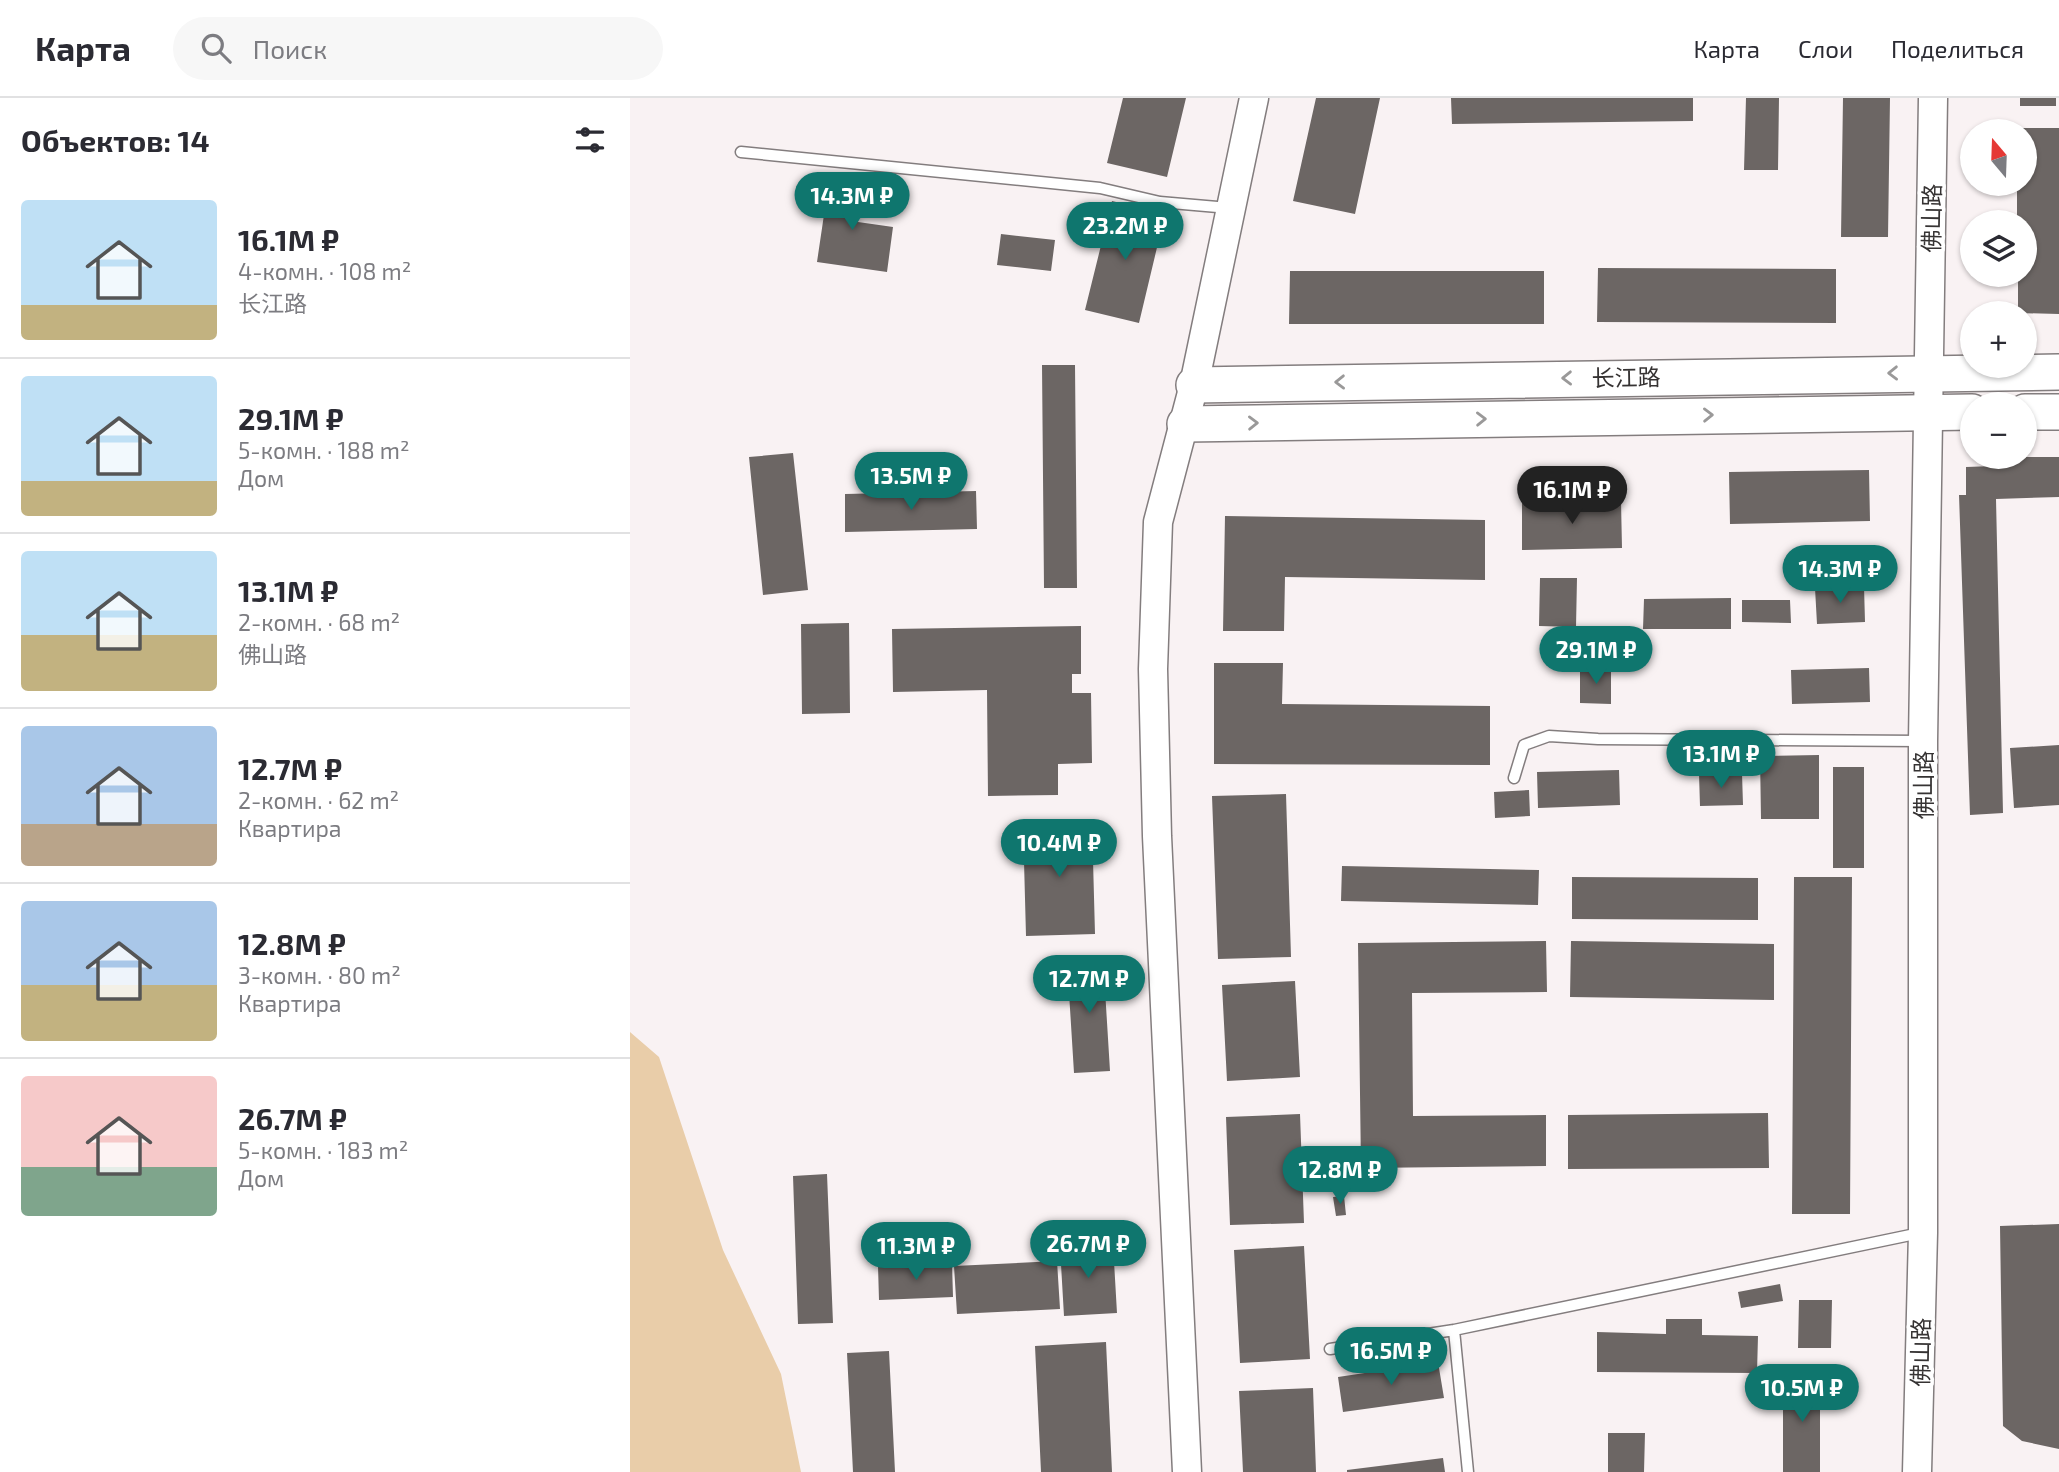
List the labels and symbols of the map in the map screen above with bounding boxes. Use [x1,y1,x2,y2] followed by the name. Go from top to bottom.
[1960,119,2037,196] north arrow
[787,172,917,232] pin: 14.3M ₽
[1916,183,1946,253] street label: 佛山路
[1060,202,1190,262] pin: 23.2M ₽
[1591,362,1661,392] street label: 长江路
[1887,365,1898,380] one-way arrow
[1562,370,1572,386] one-way arrow
[1334,374,1345,390] one-way arrow
[1703,408,1714,423] one-way arrow
[1475,412,1486,427] one-way arrow
[1248,415,1259,431] one-way arrow
[846,452,976,512] pin: 13.5M ₽
[1507,466,1637,526] pin: 16.1M ₽
[1775,546,1905,605] pin: 14.3M ₽
[1531,626,1661,686] pin: 29.1M ₽
[1656,730,1786,790] pin: 13.1M ₽
[1909,751,1937,820] street label: 佛山路
[994,820,1124,879] pin: 10.4M ₽
[1024,956,1154,1015] pin: 12.7M ₽
[1275,1146,1405,1206] pin: 12.8M ₽
[1023,1220,1153,1280] pin: 26.7M ₽
[851,1222,981,1282] pin: 11.3M ₽
[1905,1317,1935,1387] street label: 佛山路
[1326,1328,1456,1387] pin: 16.5M ₽
[1737,1364,1867,1424] pin: 10.5M ₽

